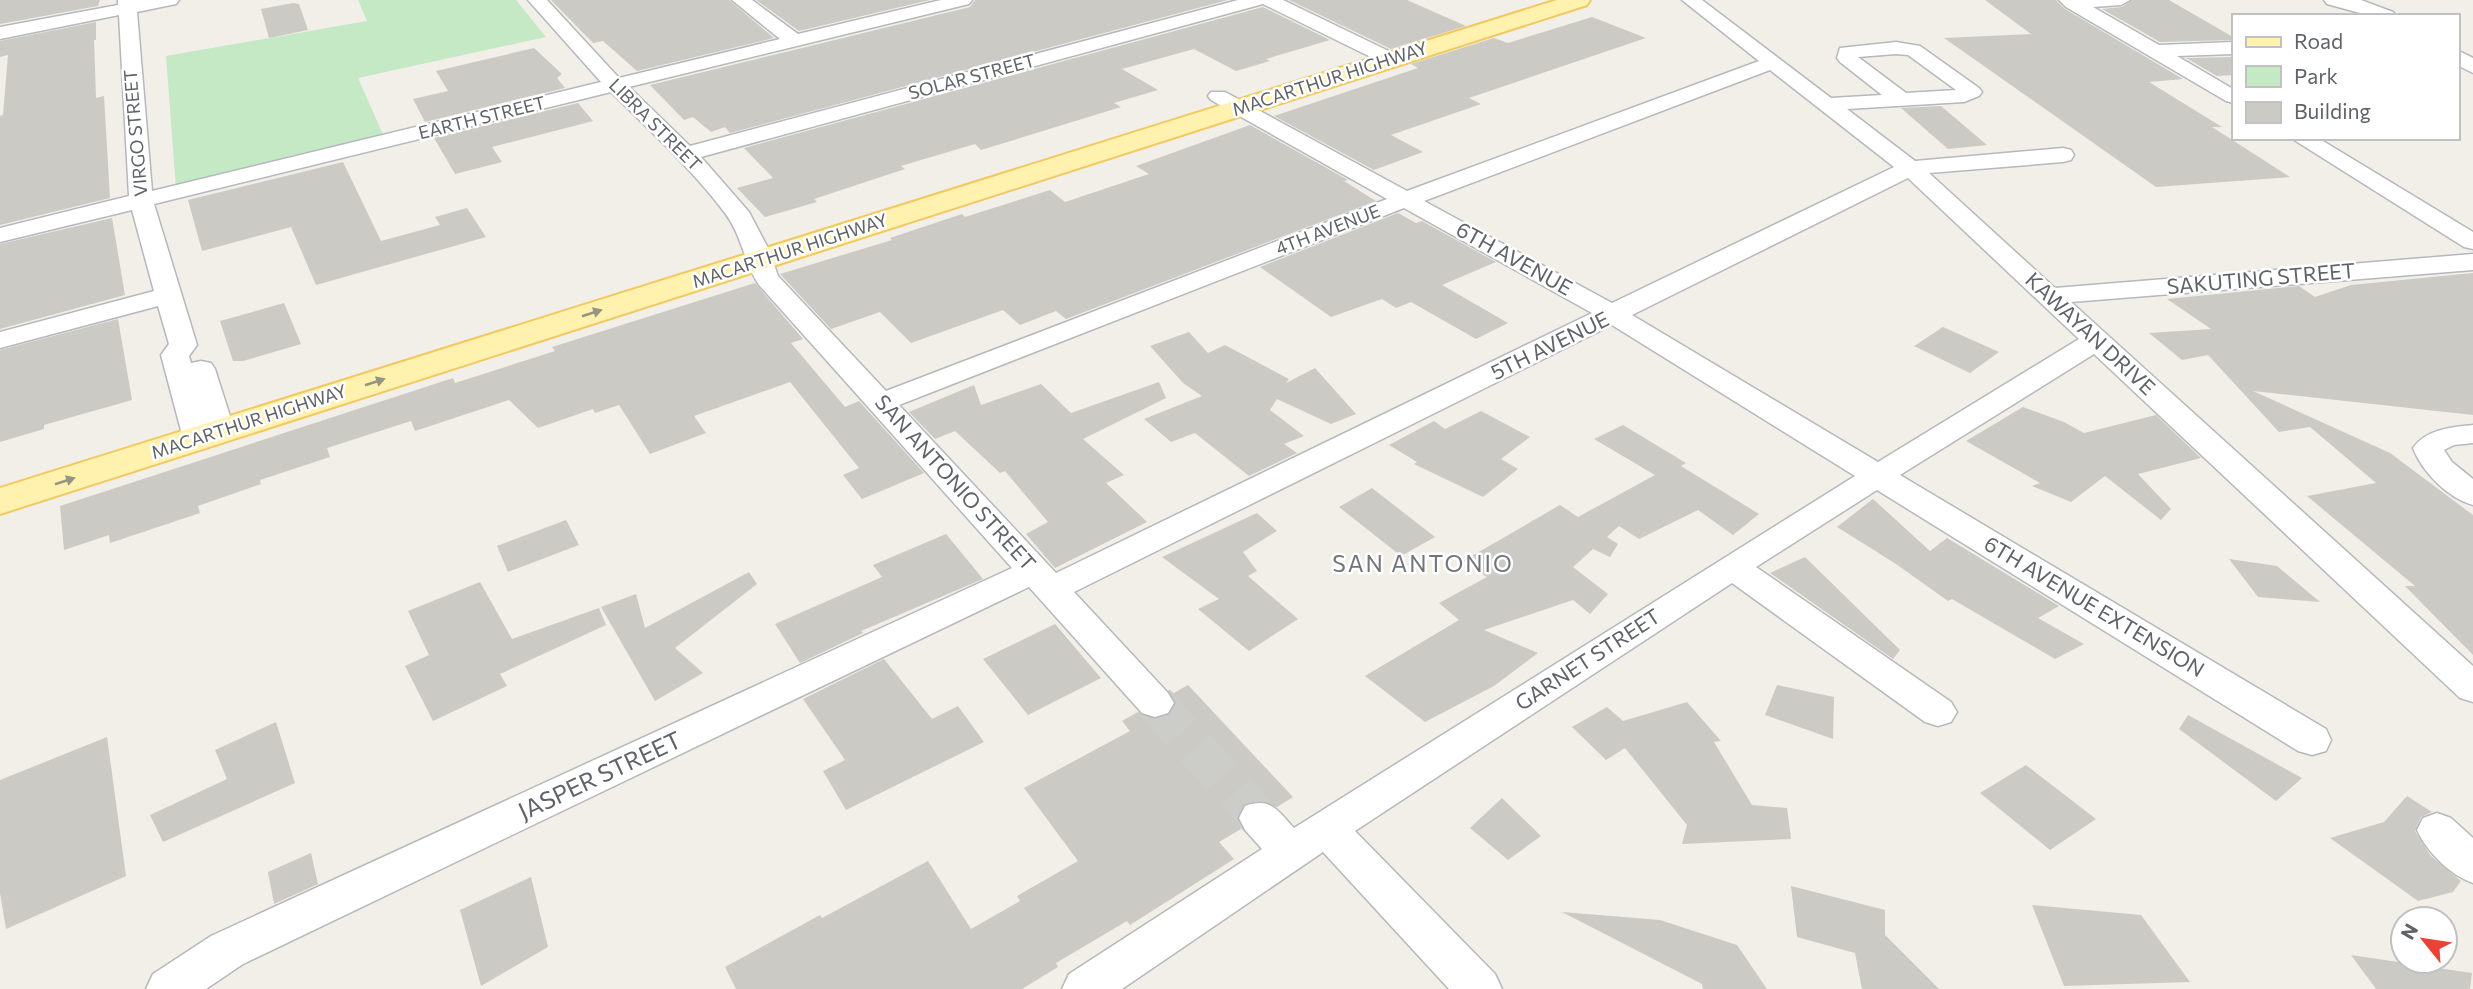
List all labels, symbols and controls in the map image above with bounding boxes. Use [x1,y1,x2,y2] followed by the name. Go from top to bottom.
[2232,14,2459,140] legend
[2294,28,2343,53] text: Road
[1229,36,1430,120] street label: MACARTHUR HIGHWAY
[906,49,1038,104] street label: SOLAR STREET
[2294,63,2338,88] text: Park
[118,69,152,197] street label: VIRGO STREET
[605,73,707,175] street label: LIBRA STREET
[416,91,548,143] street label: EARTH STREET
[2294,98,2371,123] text: Building
[1272,199,1383,259] street label: 4TH AVENUE
[689,208,890,292] street label: MACARTHUR HIGHWAY
[1452,216,1577,300] street label: 6TH AVENUE
[2166,257,2356,298] street label: SAKUTING STREET
[2021,266,2161,399] street label: KAWAYAN DRIVE
[1486,305,1612,384] street label: 5TH AVENUE
[582,308,603,318] one-way arrow
[365,377,386,387] one-way arrow
[148,379,349,463] street label: MACARTHUR HIGHWAY
[871,389,1042,575] street label: SAN ANTONIO STREET
[55,475,76,485] one-way arrow
[1980,530,2209,681] street label: 6TH AVENUE EXTENSION
[1332,549,1514,577] district label: SAN ANTONIO
[1510,603,1664,715] street label: GARNET STREET
[513,724,686,825] street label: JASPER STREET
[2389,905,2459,975] north arrow
[2395,919,2422,943] text: N

